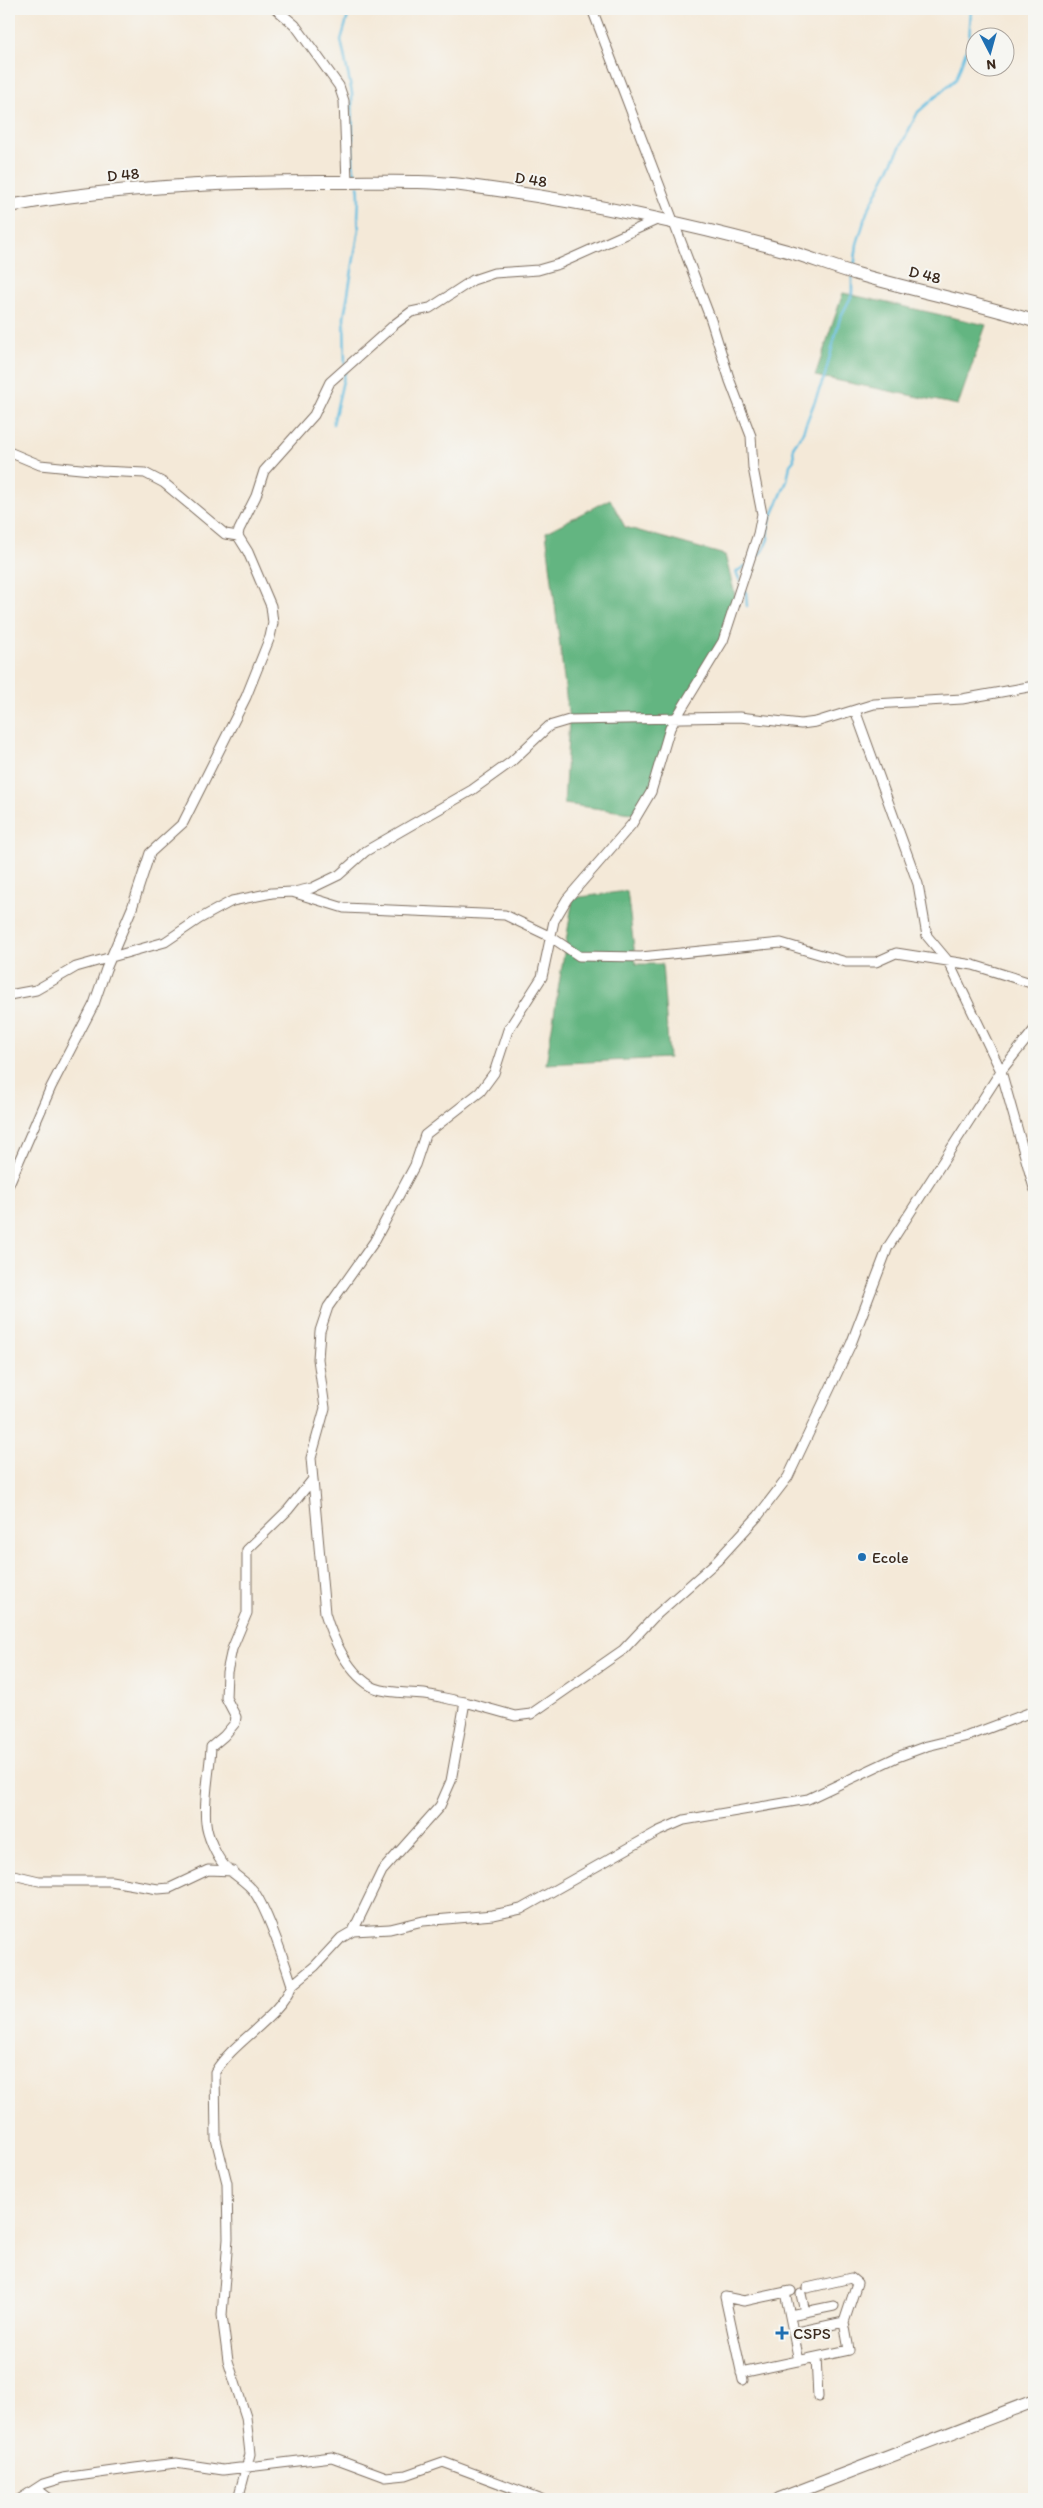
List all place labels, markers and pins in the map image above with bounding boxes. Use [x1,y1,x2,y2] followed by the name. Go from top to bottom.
[872,1548,909,1567] place label: Ecole
[856,1551,868,1563] marker: Ecole
[793,2324,831,2343] place label: CSPS
[775,2326,789,2340] marker: CSPS

